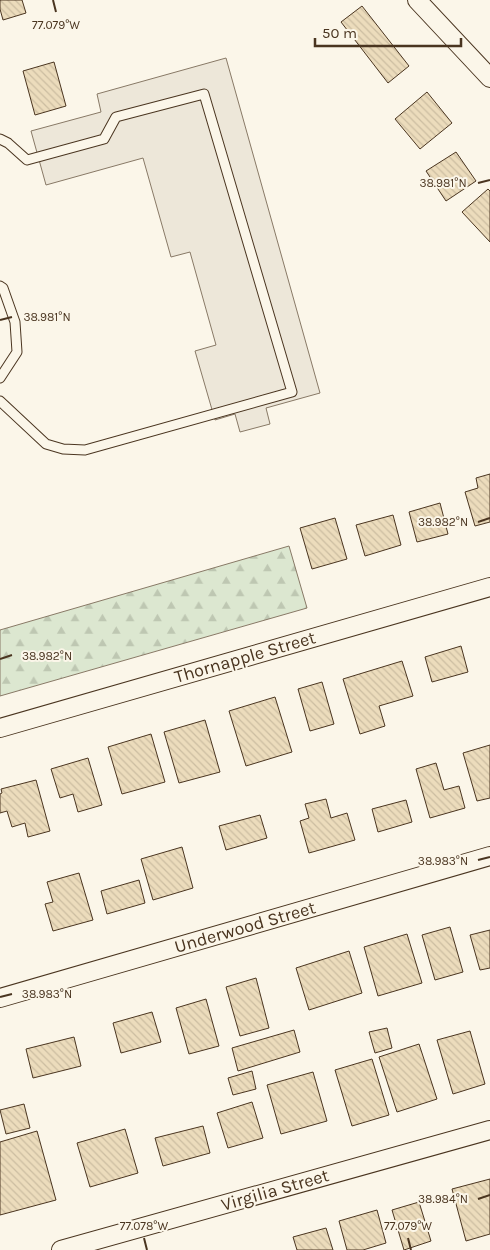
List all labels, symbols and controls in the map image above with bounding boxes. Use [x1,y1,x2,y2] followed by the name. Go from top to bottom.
[315,15,461,47] scale bar
[32,18,80,32] text: 77.079°W
[322,24,357,42] text: 50 m
[419,176,467,190] text: 38.981°N
[23,310,71,324] text: 38.981°N
[418,515,468,529] text: 38.982°N
[172,626,318,688] street label: Thornapple Street
[22,649,72,663] text: 38.982°N
[418,854,468,868] text: 38.983°N
[172,896,318,958] street label: Underwood Street
[22,987,72,1001] text: 38.983°N
[219,1164,332,1216] street label: Virgilia Street
[418,1192,468,1206] text: 38.984°N
[120,1219,168,1233] text: 77.078°W
[384,1219,432,1233] text: 77.079°W

